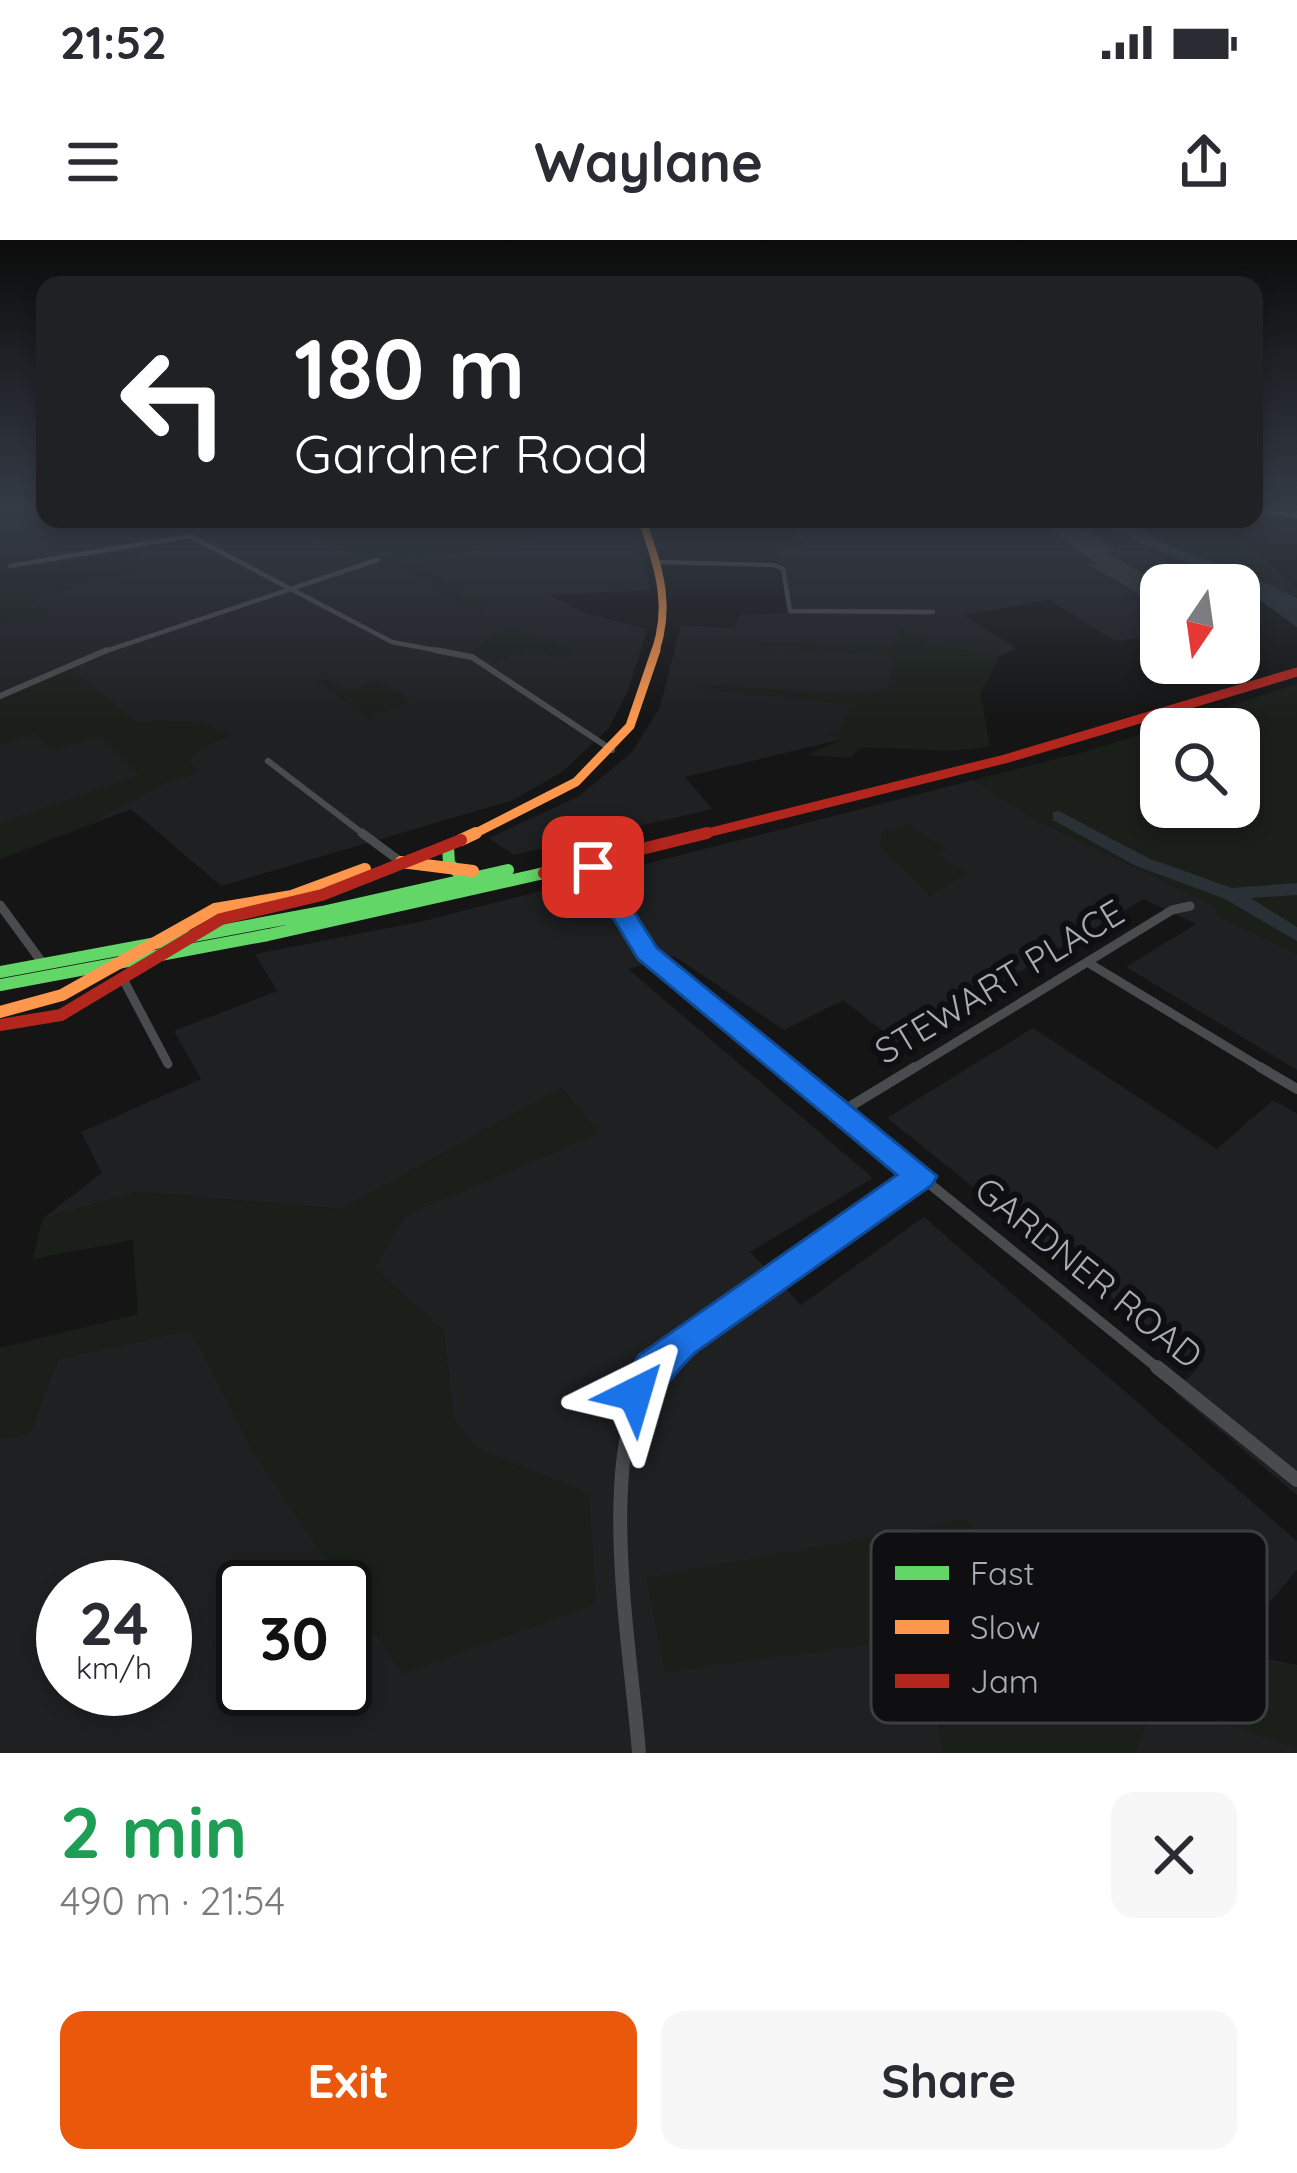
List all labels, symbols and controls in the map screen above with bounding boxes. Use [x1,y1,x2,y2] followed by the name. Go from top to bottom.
[60,14,167,70] text: 21:52
[534,128,763,196] text: Waylane
[60,129,126,195] icon: menu
[1171,129,1237,195] icon: share
[294,315,525,420] text: 180 m
[96,324,252,480] icon: left
[294,419,649,487] text: Gardner Road
[1140,564,1260,684] north arrow
[1140,564,1260,828] map controls
[1140,708,1260,828] button: search
[542,816,644,918] pin
[560,834,626,900] icon: arrive
[866,889,1132,1073] street label: STEWART PLACE
[966,1167,1212,1377] street label: GARDNER ROAD
[572,1331,698,1457] position arrow
[871,1531,1267,1723] legend
[970,1552,1035,1593] text: Fast
[216,1560,372,1716] speed limit sign: 30
[79,1585,149,1660] text: 24
[970,1606,1041,1647] text: Slow
[76,1649,152,1687] text: km/h
[970,1660,1039,1701] text: Jam
[60,1786,247,1876] text: 2 min
[1111,1792,1237,1918] button: close
[60,1876,285,1925] text: 490 m · 21:54
[60,2011,637,2149] button: Exit
[661,2011,1237,2149] button: Share

